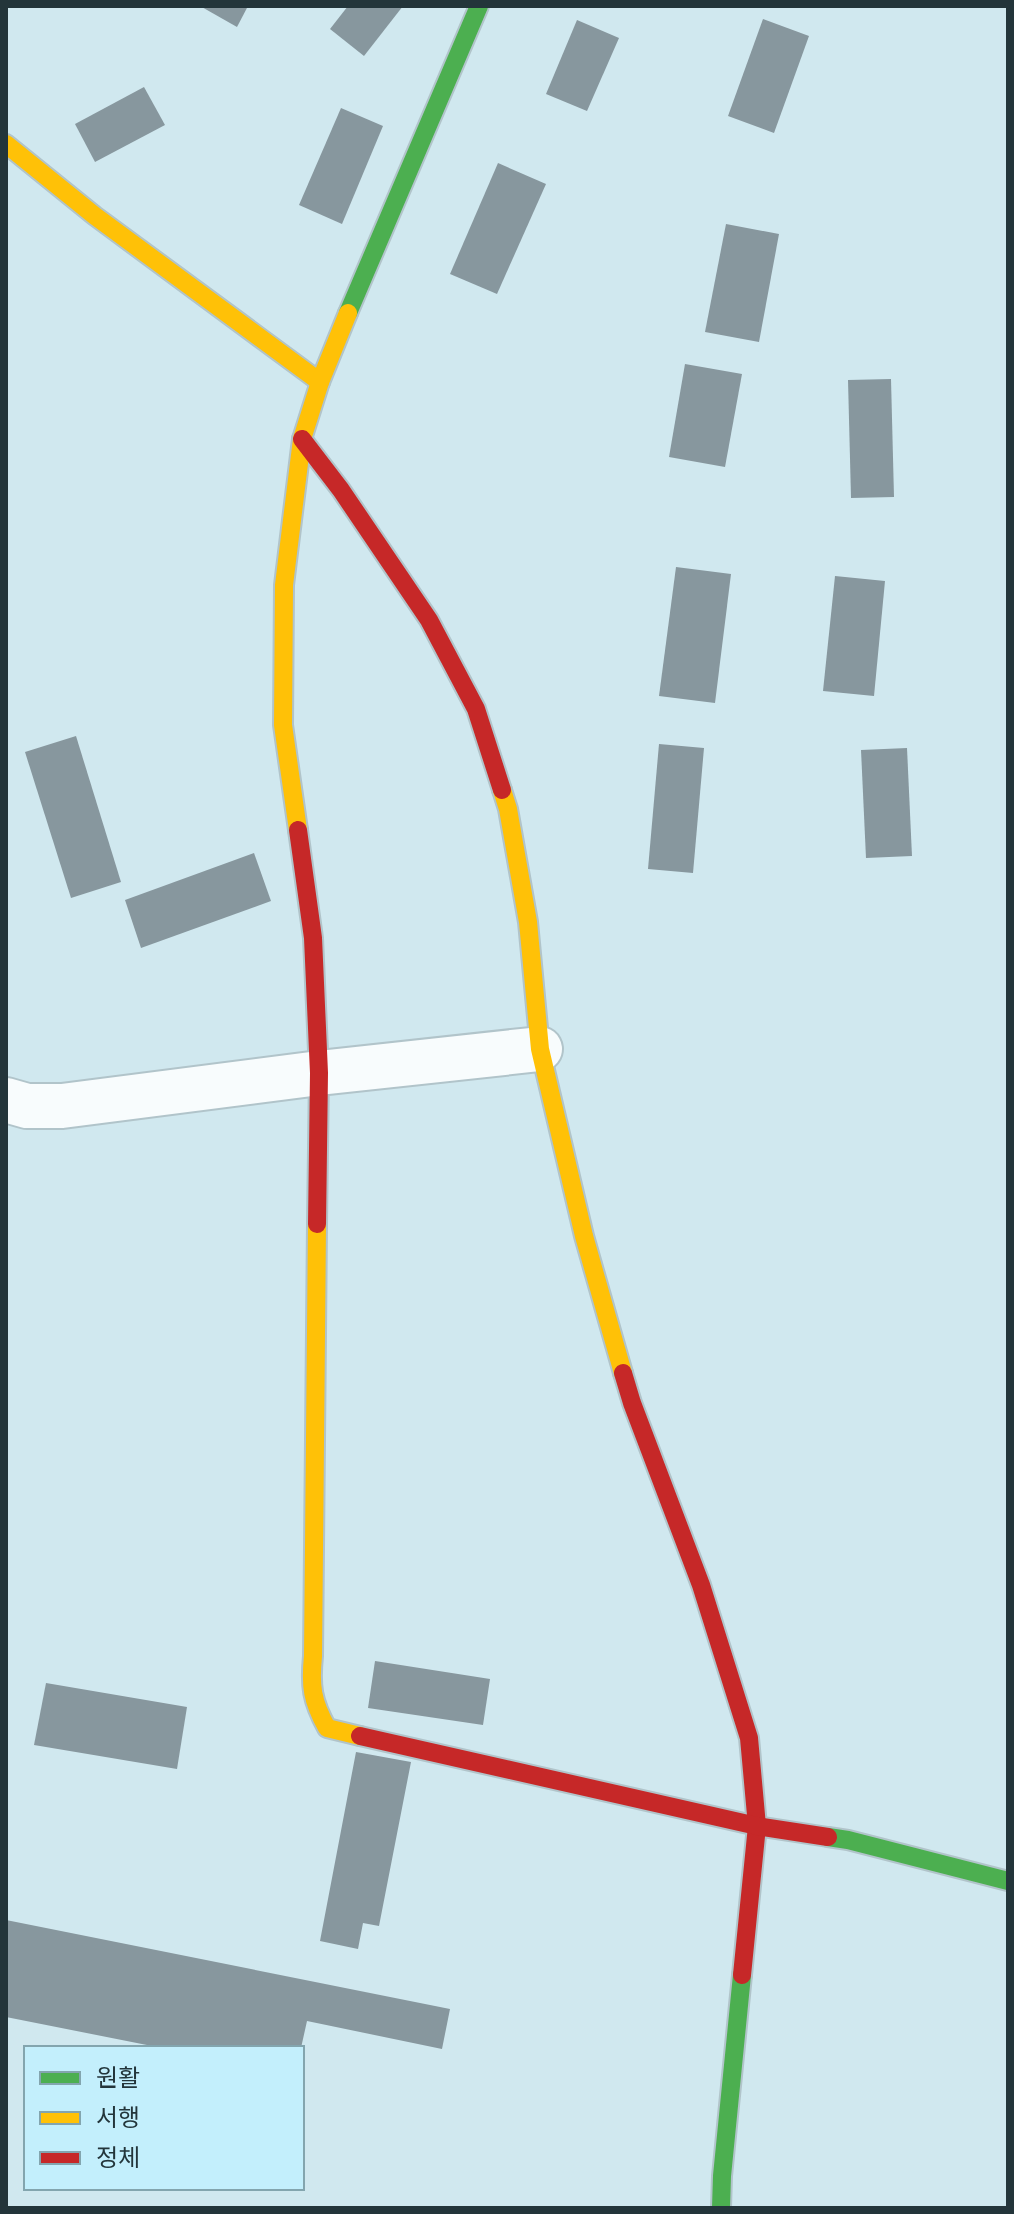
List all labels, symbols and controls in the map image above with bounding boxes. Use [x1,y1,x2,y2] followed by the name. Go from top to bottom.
[24,2046,304,2190] legend
[96,2064,140,2093] text: 원활
[96,2104,140,2133] text: 서행
[96,2144,140,2173] text: 정체

